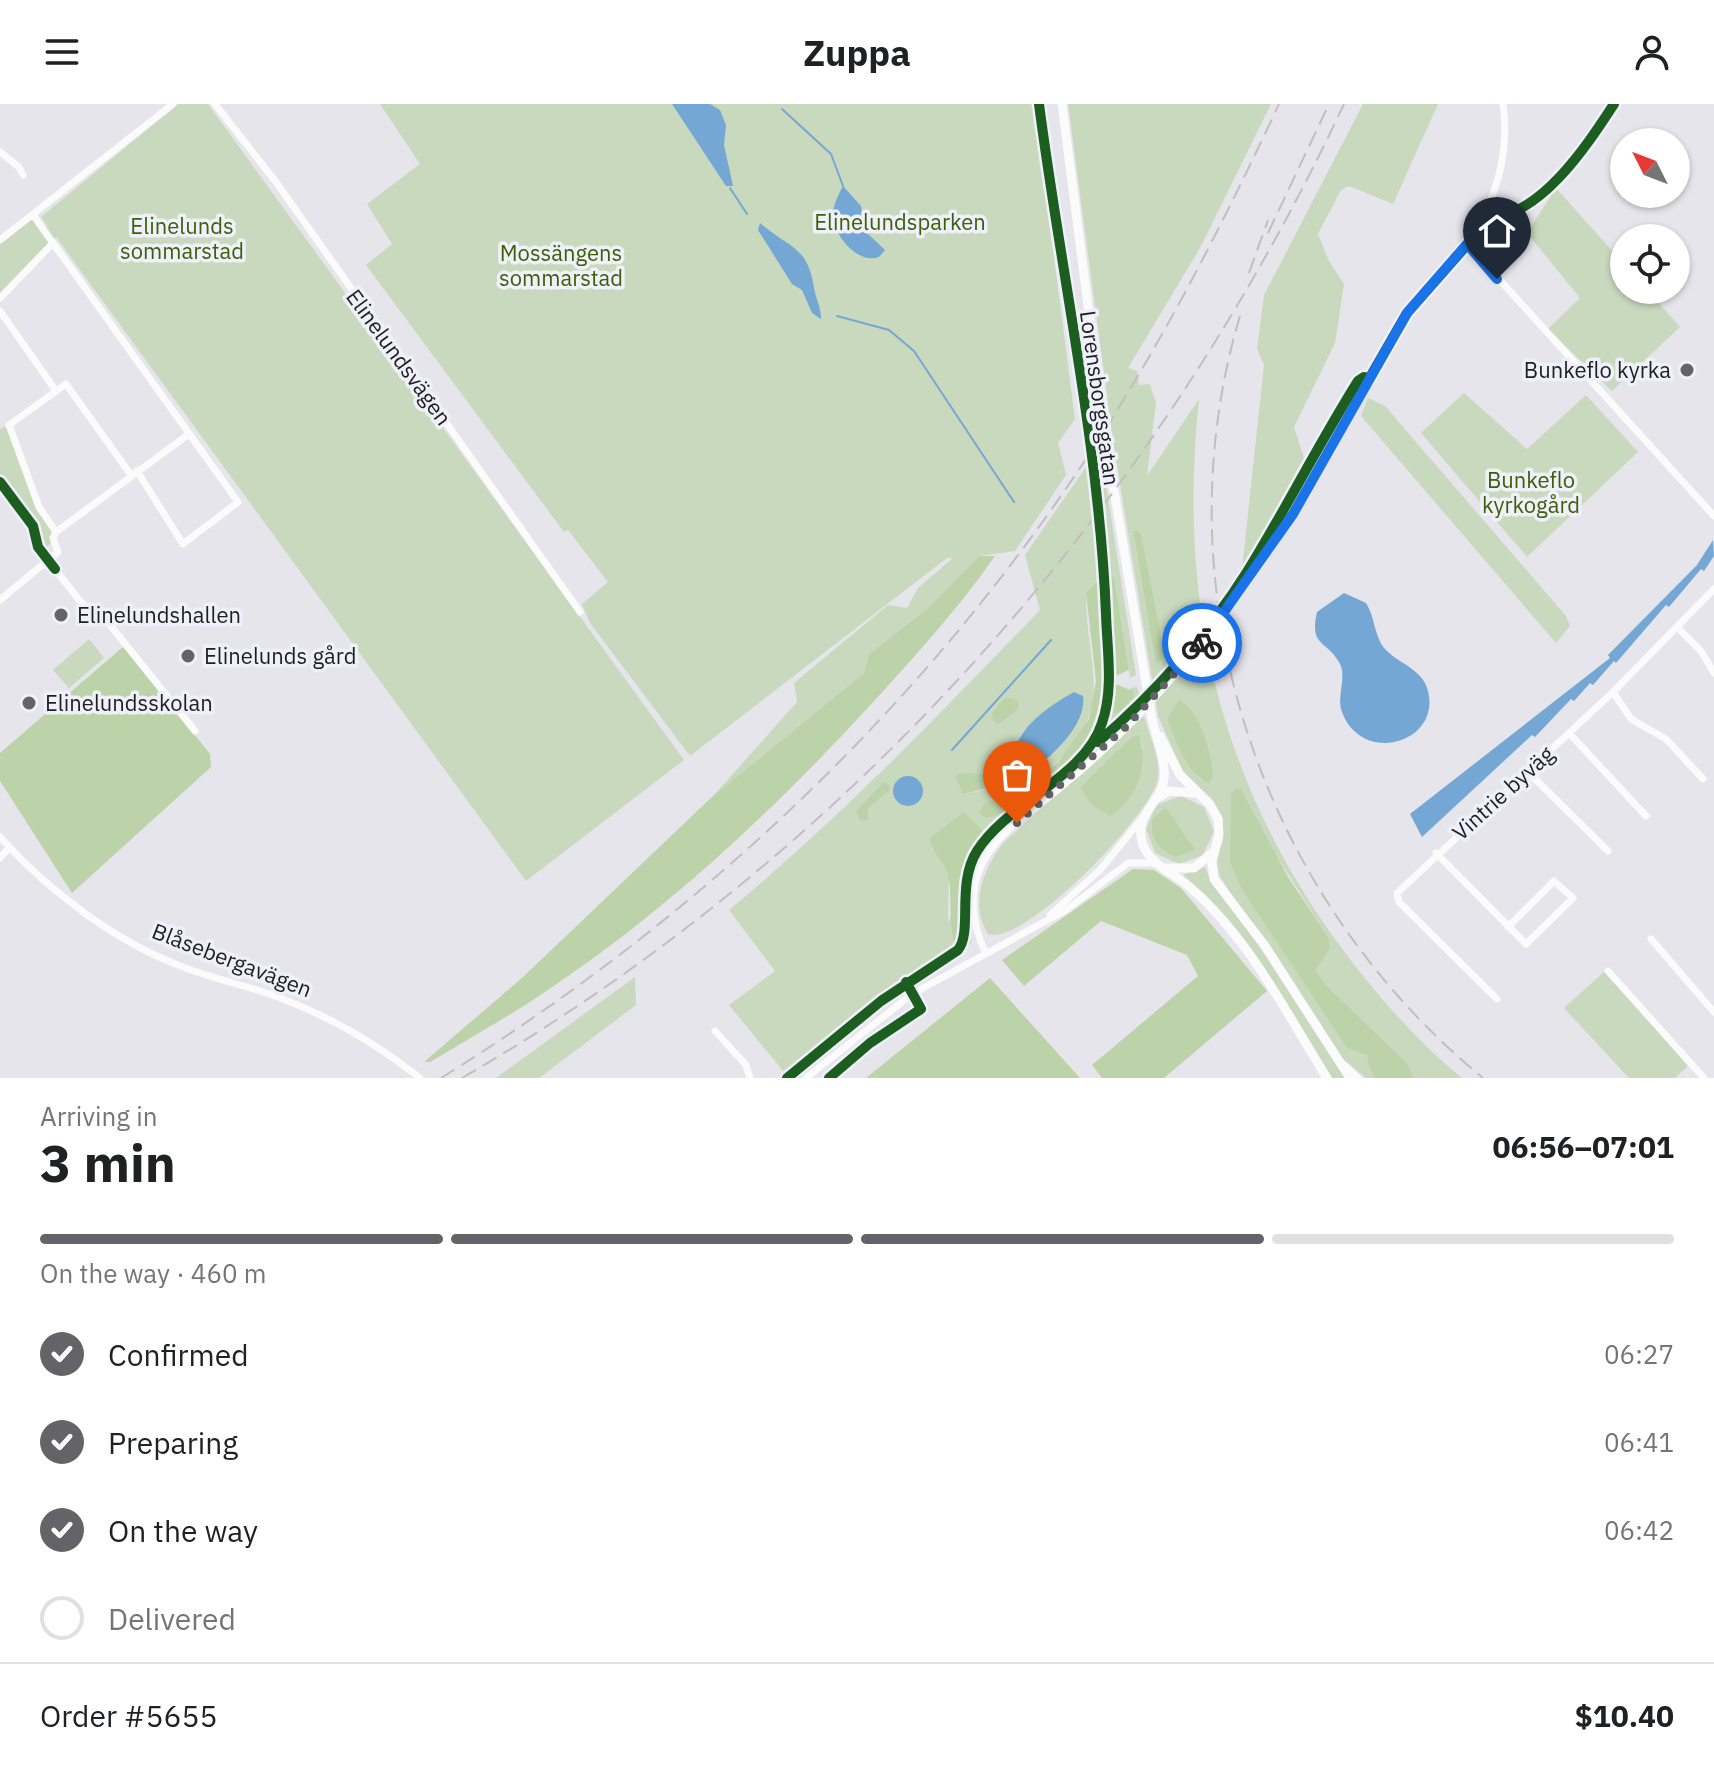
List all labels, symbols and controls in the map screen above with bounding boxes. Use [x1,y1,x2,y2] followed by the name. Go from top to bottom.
[803,29,911,76] text: Zuppa
[40,30,84,74] icon: menu
[1630,30,1674,74] icon: person
[1610,128,1690,208] north arrow
[1610,128,1690,304] map controls
[1463,197,1531,279] pin
[814,207,986,236] park label: Elinelundsparken
[1475,209,1519,253] icon: home
[120,211,244,265] park label: Elinelunds sommarstad
[1610,224,1690,304] button: locate
[499,238,623,292] park label: Mossängens sommarstad
[340,283,459,431] street label: Elinelundsvägen
[1074,309,1127,487] street label: Lorensborgsgatan
[1524,355,1671,384] place label: Bunkeflo kyrka
[1678,361,1696,379] marker: Bunkeflo kyrka
[1482,465,1580,519] park label: Bunkeflo kyrkogård
[77,600,241,629] place label: Elinelundshallen
[1162,603,1242,683] courier
[52,606,70,624] marker: Elinelundshallen
[1180,621,1224,665] icon: bike
[204,641,357,670] place label: Elinelunds gård
[179,647,197,665] marker: Elinelunds gård
[45,688,213,717] place label: Elinelundsskolan
[20,694,38,712] marker: Elinelundsskolan
[1446,739,1560,846] street label: Vintrie byväg
[983,741,1051,823] pin
[995,753,1039,797] icon: bag
[148,916,316,1003] street label: Blåsebergavägen
[40,1099,157,1133] text: Arriving in
[1493,1127,1674,1166] text: 06:56–07:01
[40,1129,176,1196] text: 3 min
[40,1256,266,1290] text: On the way · 460 m
[40,1332,84,1376] icon: check
[108,1335,249,1374] text: Confirmed
[1604,1337,1674,1371] text: 06:27
[40,1420,84,1464] icon: check
[108,1423,238,1462] text: Preparing
[1604,1425,1674,1459] text: 06:41
[40,1508,84,1552] icon: check
[108,1511,258,1550] text: On the way
[1604,1513,1674,1547] text: 06:42
[108,1599,236,1638] text: Delivered
[40,1696,217,1735] text: Order #5655
[1575,1696,1674,1735] text: $10.40

